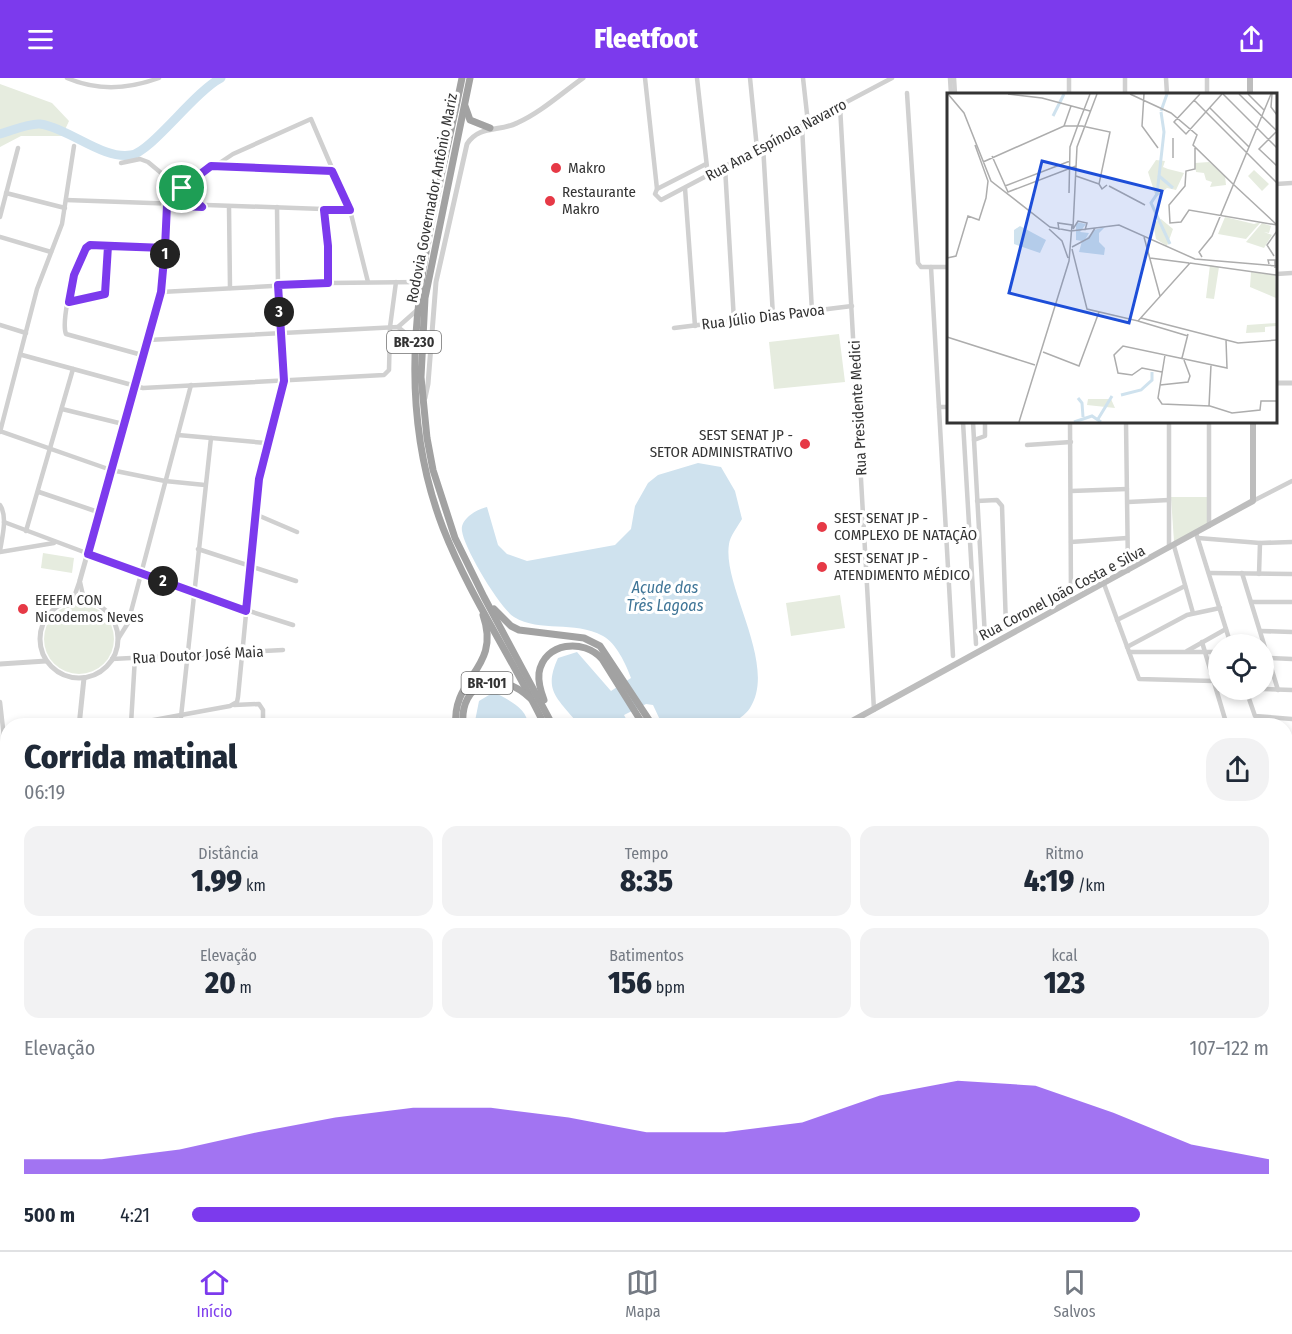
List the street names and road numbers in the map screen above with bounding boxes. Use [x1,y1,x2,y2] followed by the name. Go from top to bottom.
[403,92,461,304] street label: Rodovia Governador Antônio Mariz
[702,95,850,185] street label: Rua Ana Espínola Navarro
[701,301,825,333] street label: Rua Júlio Dias Pavoa
[387,331,441,353] road number: BR-230
[845,340,871,476] street label: Rua Presidente Medici
[976,542,1148,644] street label: Rua Coronel João Costa e Silva
[132,643,264,667] street label: Rua Doutor José Maia
[462,672,512,694] road number: BR-101

